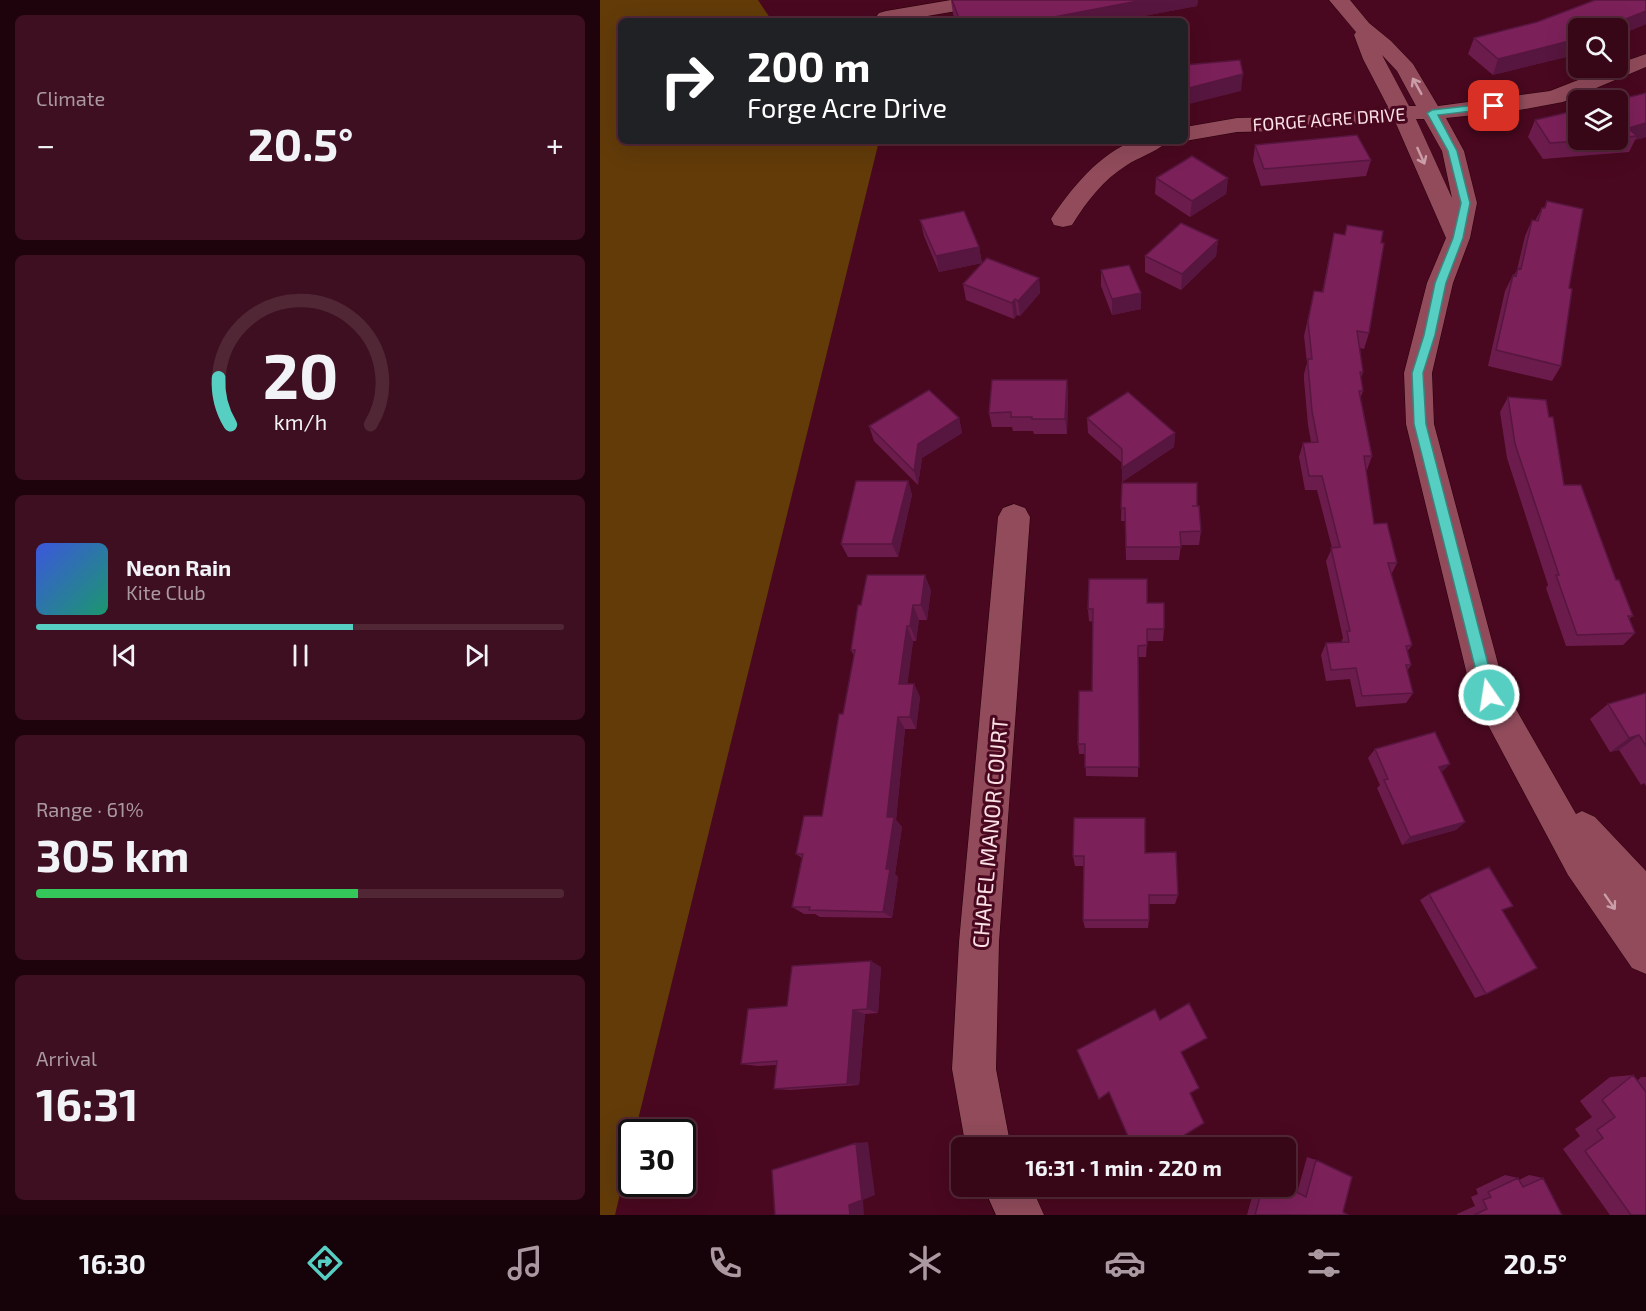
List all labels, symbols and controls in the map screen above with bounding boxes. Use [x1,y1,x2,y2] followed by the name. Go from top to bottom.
[1568,18,1628,150] map controls
[1568,18,1628,78] button: search
[747,40,870,90] text: 200 m
[648,42,726,120] icon: right
[1411,78,1423,95] one-way arrow
[1468,80,1519,131] pin
[36,86,105,110] text: Climate
[1477,89,1510,122] icon: arrive
[1568,90,1628,150] button: layers
[747,91,947,123] text: Forge Acre Drive
[1252,103,1406,135] street label: FORGE ACRE DRIVE
[248,116,353,170] text: 20.5°
[36,124,55,164] text: −
[546,124,564,164] text: +
[1416,147,1428,165] one-way arrow
[262,337,338,412] text: 20
[273,409,327,434] text: km/h
[126,554,231,580] text: Neon Rain
[126,580,206,604] text: Kite Club
[108,639,141,672] icon: previous
[284,639,317,672] icon: pause
[460,639,493,672] icon: next
[1457,663,1521,727] position arrow
[966,716,1012,949] street label: CHAPEL MANOR COURT
[36,797,144,821] text: Range · 61%
[36,827,189,881] text: 305 km
[1604,893,1616,909] one-way arrow
[36,1046,97,1070] text: Arrival
[36,1076,139,1130] text: 16:31
[618,1119,696,1197] speed limit sign: 30
[1025,1154,1222,1180] text: 16:31 · 1 min · 220 m
[304,1242,346,1284] icon: directions
[504,1242,546,1284] icon: music
[704,1242,746,1284] icon: phone
[904,1242,946,1284] icon: climate
[1104,1242,1146,1284] icon: car
[1303,1242,1345,1284] icon: filters
[79,1247,146,1279] text: 16:30
[1503,1247,1567,1279] text: 20.5°

